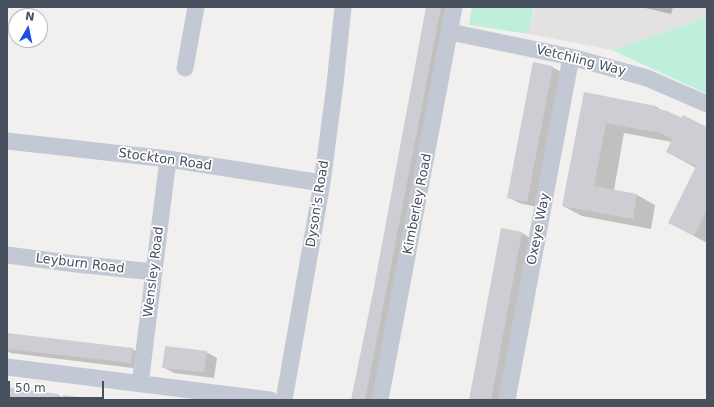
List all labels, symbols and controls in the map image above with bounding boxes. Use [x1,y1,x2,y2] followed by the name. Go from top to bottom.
[8,8,48,48] north arrow
[24,10,35,24] text: N
[535,42,627,80] street label: Vetchling Way
[117,146,213,174] street label: Stockton Road
[401,152,435,256] street label: Kimberley Road
[303,159,333,249] street label: Dyson's Road
[524,192,554,266] street label: Oxeye Way
[141,226,167,318] street label: Wensley Road
[35,251,125,277] street label: Leyburn Road
[10,373,106,399] scale bar
[15,381,46,395] text: 50 m

